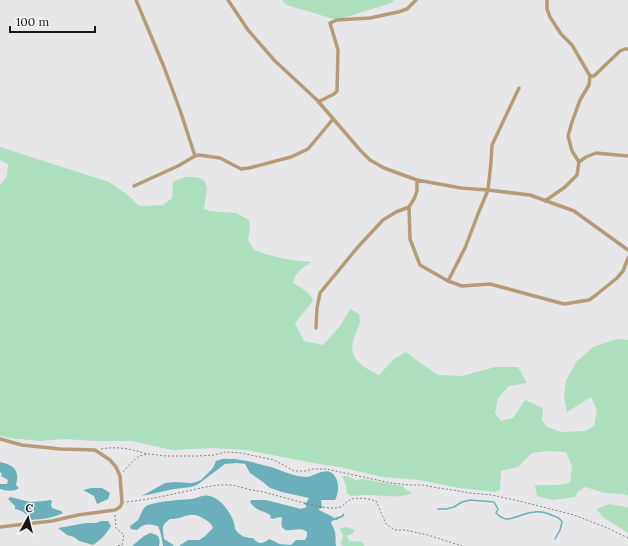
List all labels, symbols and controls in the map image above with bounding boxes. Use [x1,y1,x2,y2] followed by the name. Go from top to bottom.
[10,8,95,34] scale bar
[16,14,49,29] text: 100 m
[8,498,48,538] north arrow
[25,501,34,516] text: С

